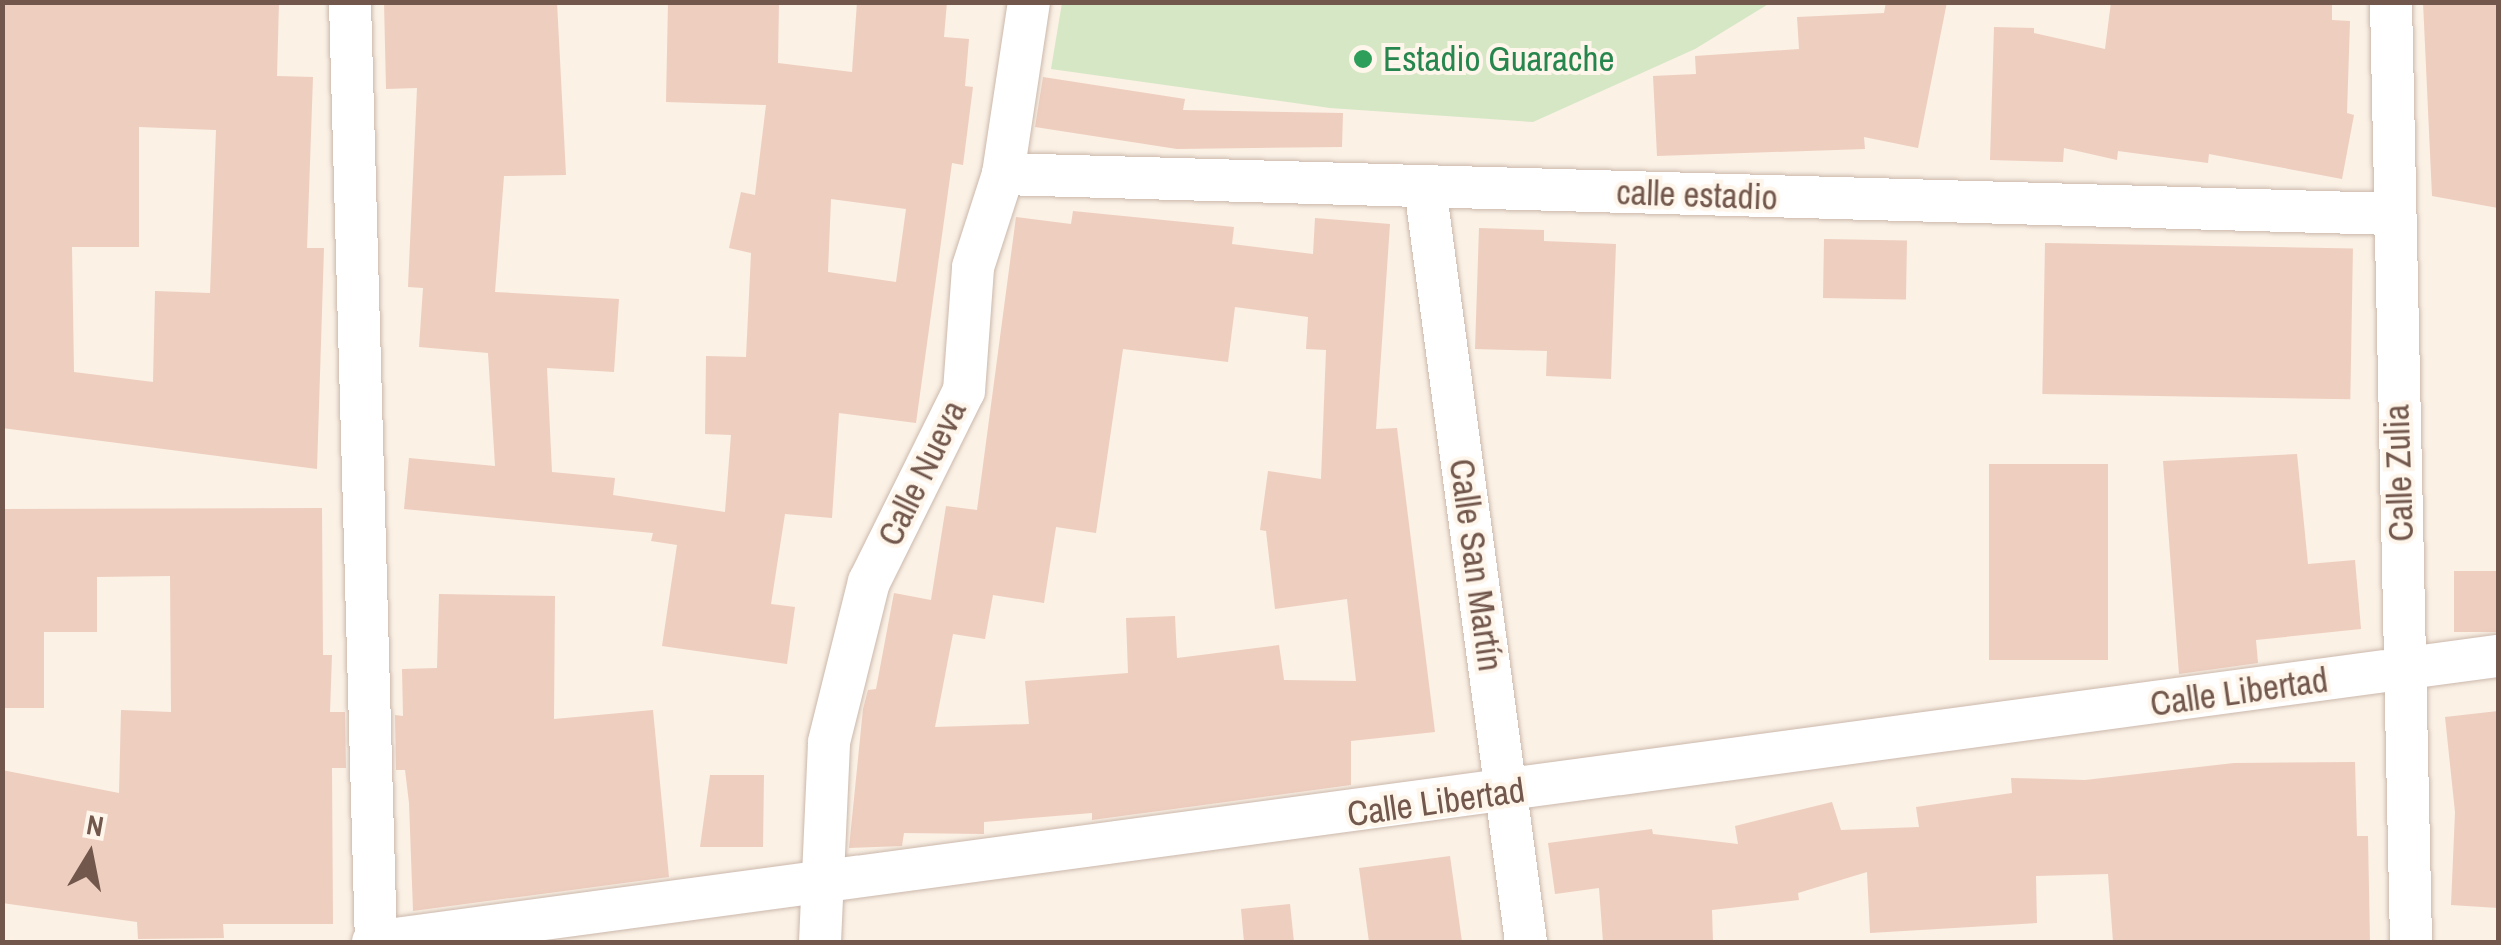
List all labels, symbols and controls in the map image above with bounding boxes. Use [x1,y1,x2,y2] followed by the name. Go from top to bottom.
[1383,38,1614,80] place label: Estadio Guarache
[1352,48,1374,70] marker: Estadio Guarache
[1616,171,1778,219] street label: calle estadio
[869,394,975,552] street label: Calle Nueva
[2376,404,2422,542] street label: Calle Zulia
[1440,456,1512,674] street label: Calle San Martín
[2148,659,2330,725] street label: Calle Libertad
[1345,769,1527,835] street label: Calle Libertad
[40,805,140,905] north arrow
[84,805,107,846] text: N

